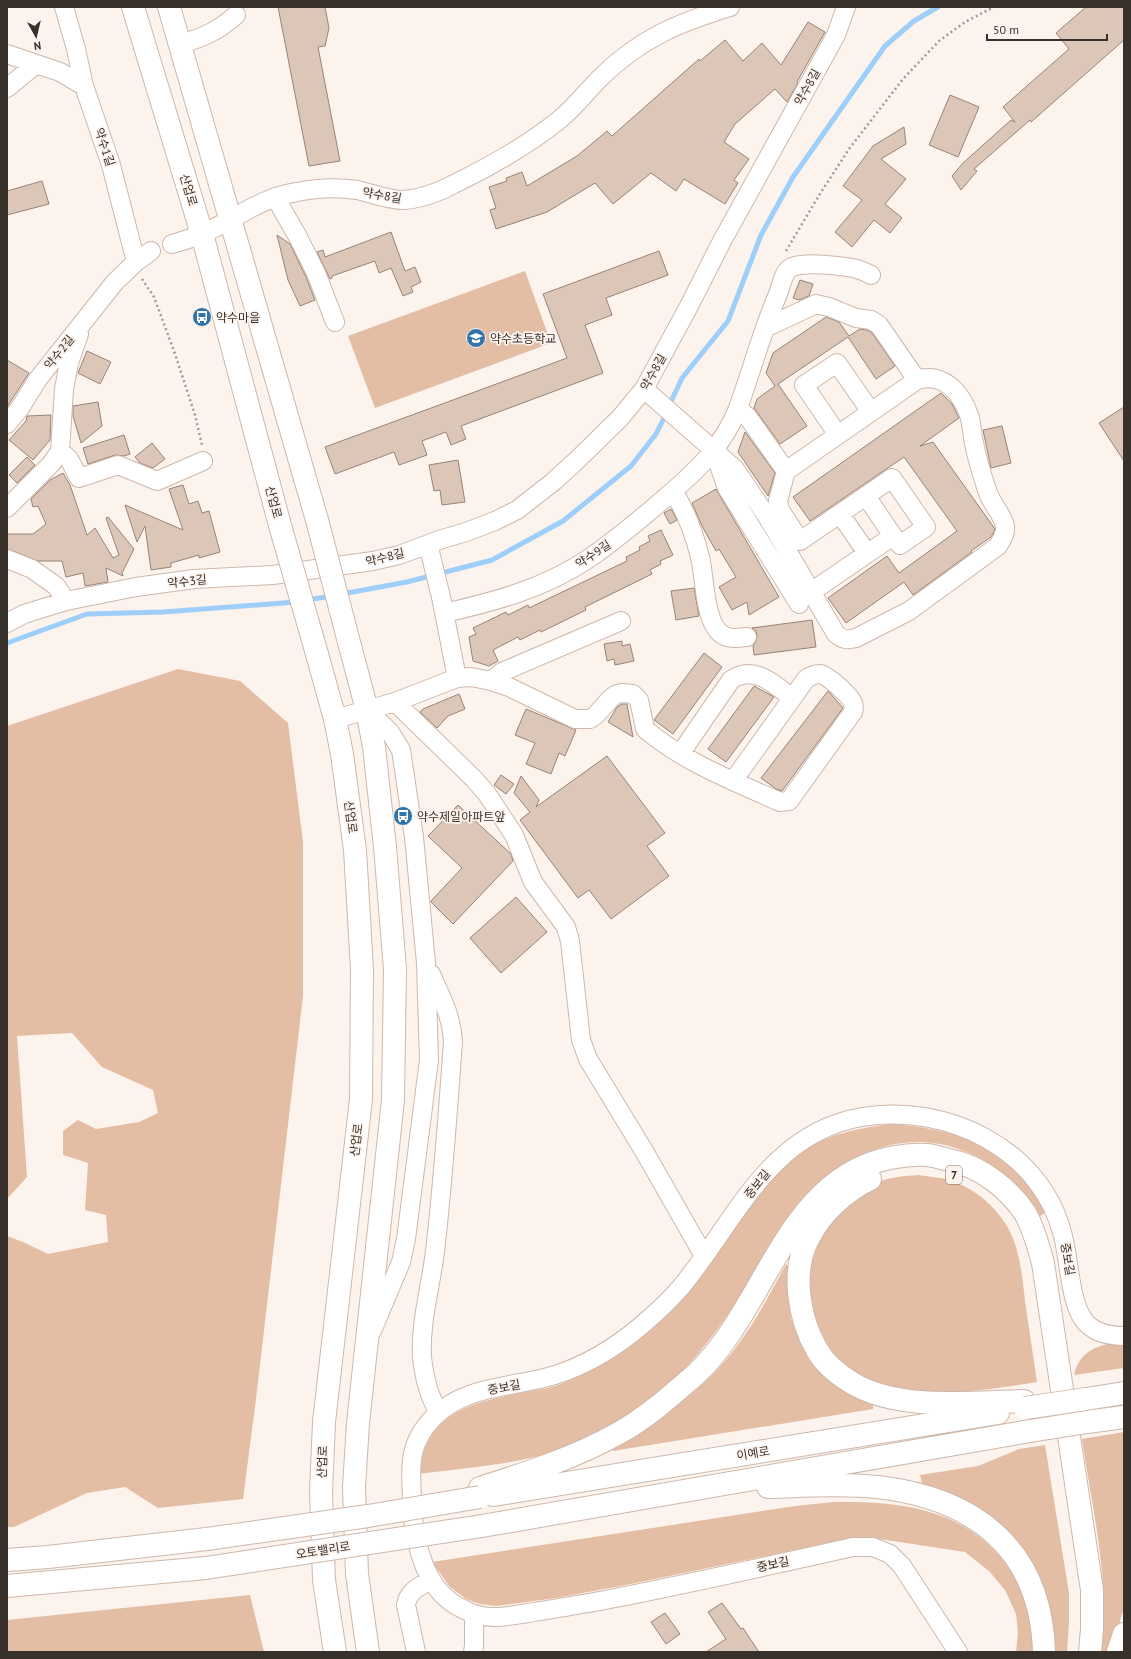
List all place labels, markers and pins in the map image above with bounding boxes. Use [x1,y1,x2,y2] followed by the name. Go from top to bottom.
[191,306,213,328] bus stop icon: 약수마을
[216,310,260,325] place label: 약수마을
[465,327,487,349] school or university icon: 약수초등학교
[490,331,556,346] place label: 약수초등학교
[392,805,414,827] bus stop icon: 약수제일아파트앞
[417,809,505,824] place label: 약수제일아파트앞

